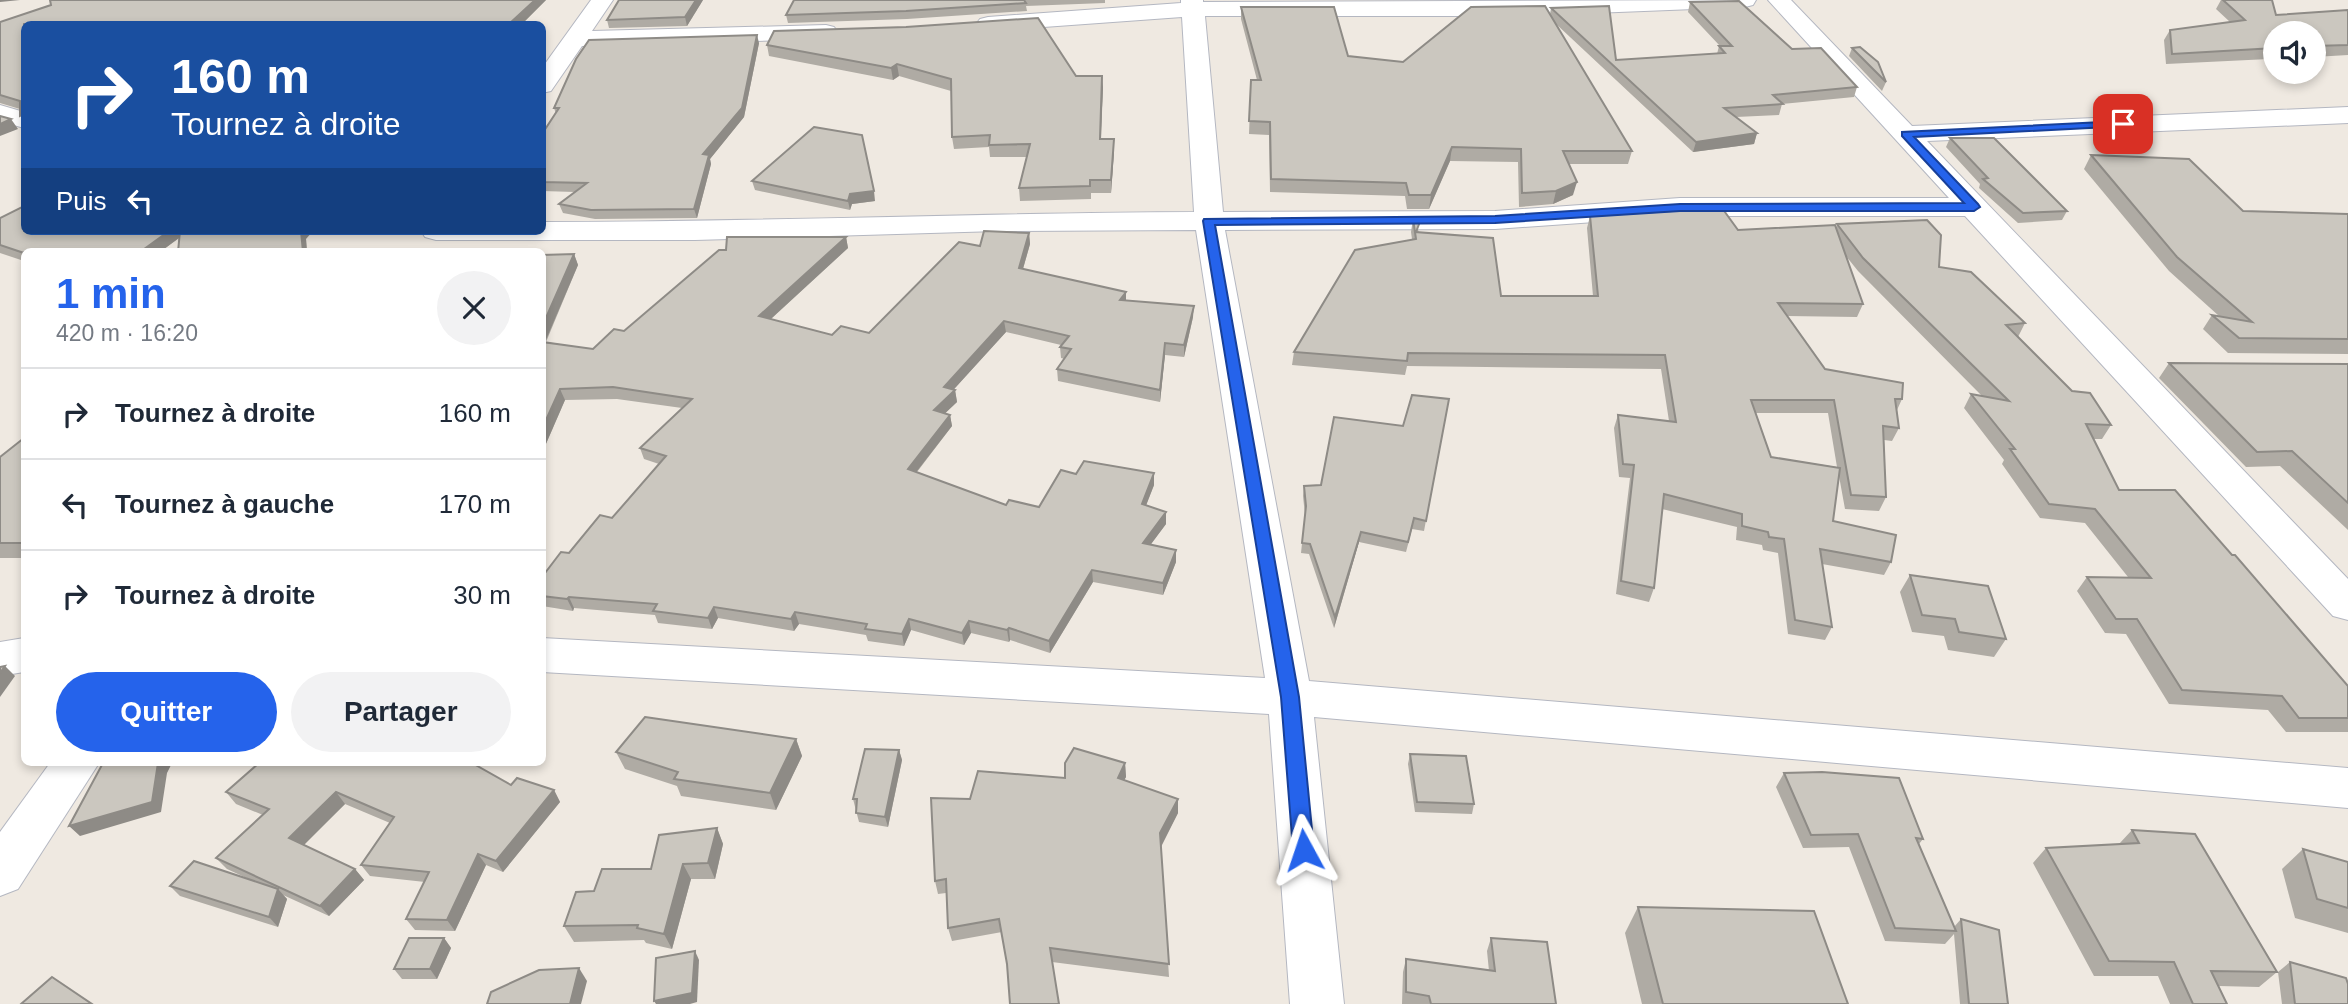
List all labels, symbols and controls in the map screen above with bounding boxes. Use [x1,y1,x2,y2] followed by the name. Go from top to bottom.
[2263,21,2326,84] map controls
[2263,21,2326,84] button: sound
[56,49,147,140] icon: right
[171,49,310,103] text: 160 m
[2093,94,2153,154] pin
[2104,105,2142,143] icon: arrive
[171,106,400,142] text: Tournez à droite
[121,182,159,220] icon: left
[56,186,107,216] text: Puis
[56,270,166,317] text: 1 min
[437,271,511,345] button: close
[56,320,198,346] text: 420 m · 16:20
[56,395,94,433] icon: right
[115,398,315,428] text: Tournez à droite
[439,398,511,428] text: 160 m
[56,486,94,524] icon: left
[115,489,334,519] text: Tournez à gauche
[439,489,511,519] text: 170 m
[56,577,94,615] icon: right
[115,580,315,610] text: Tournez à droite
[453,580,511,610] text: 30 m
[56,672,277,752] button: Quitter
[291,672,511,752] button: Partager
[1267,813,1341,887] position arrow

